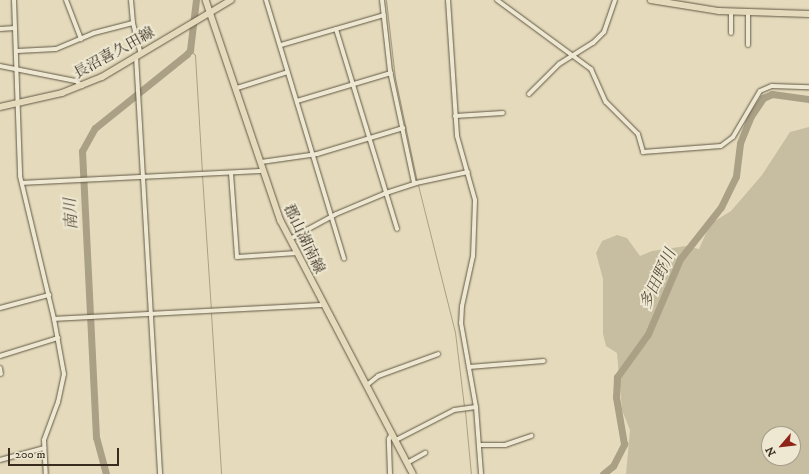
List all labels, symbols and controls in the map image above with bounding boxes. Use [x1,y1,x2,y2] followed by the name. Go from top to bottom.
[70,23,158,83] street label: 長沼喜久田線
[61,198,81,230] water label: 南川
[279,201,329,277] street label: 郡山湖南線
[636,246,680,312] water label: 多田野川
[761,426,801,466] north arrow
[10,440,121,466] scale bar
[763,444,780,458] text: N
[15,447,45,462] text: 200 m

